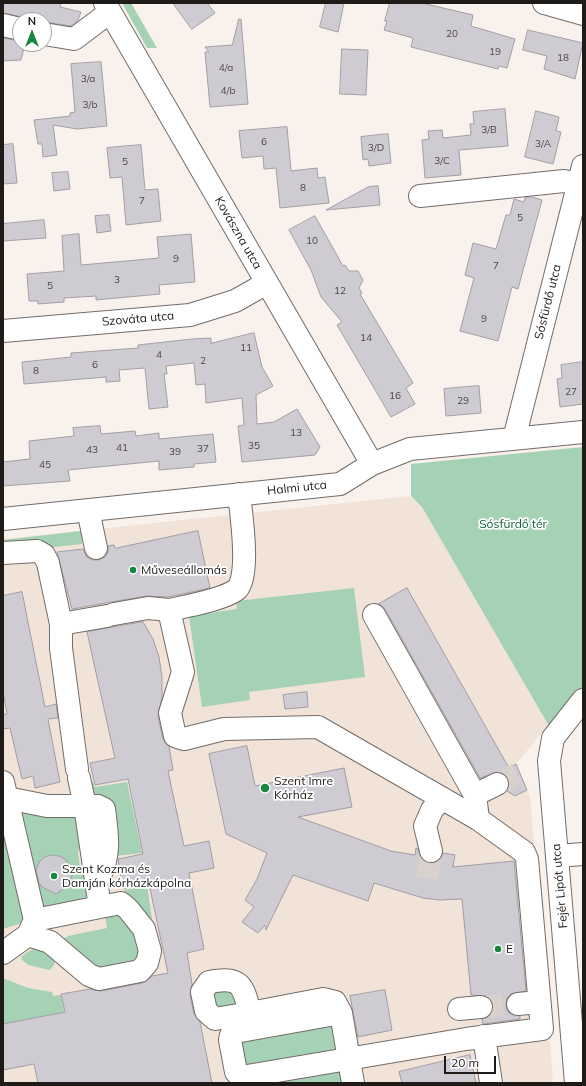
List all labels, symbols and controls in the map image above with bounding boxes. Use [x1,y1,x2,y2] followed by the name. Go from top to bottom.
[12,12,52,52] north arrow
[28,14,36,28] text: N
[446,28,458,40] house number: 20
[489,46,501,58] house number: 19
[557,52,569,64] house number: 18
[219,62,233,74] house number: 4/a
[81,73,95,85] house number: 3/a
[221,85,235,97] house number: 4/b
[83,99,97,111] house number: 3/b
[481,124,497,136] house number: 3/B
[261,136,267,148] house number: 6
[535,138,551,150] house number: 3/A
[368,142,384,154] house number: 3/D
[434,155,450,167] house number: 3/C
[122,156,128,168] house number: 5
[300,182,306,194] house number: 8
[211,194,265,272] street label: Kovászna utca
[139,195,145,207] house number: 7
[517,212,523,224] house number: 5
[306,235,318,247] house number: 10
[173,253,179,265] house number: 9
[493,260,499,272] house number: 7
[532,263,564,341] street label: Sósfürdő utca
[114,274,120,286] house number: 3
[47,280,53,292] house number: 5
[334,285,346,297] house number: 12
[101,309,175,329] street label: Szováta utca
[481,313,487,325] house number: 9
[360,332,372,344] house number: 14
[240,342,252,354] house number: 11
[156,349,162,361] house number: 4
[200,355,206,367] house number: 2
[92,359,98,371] house number: 6
[33,365,39,377] house number: 8
[565,386,577,398] house number: 27
[389,390,401,402] house number: 16
[457,395,469,407] house number: 29
[290,427,302,439] house number: 13
[248,440,260,452] house number: 35
[116,442,128,454] house number: 41
[197,443,209,455] house number: 37
[86,444,98,456] house number: 43
[169,446,181,458] house number: 39
[39,459,51,471] house number: 45
[266,478,328,498] street label: Halmi utca
[479,517,547,531] park label: Sósfürdő tér
[141,563,227,577] place label: Műveseállomás
[128,565,138,575] marker: Műveseállomás
[274,774,333,802] place label: Szent Imre Kórház
[259,782,271,794] marker: Szent Imre Kórház
[549,843,571,929] street label: Fejér Lipót utca
[62,862,191,890] place label: Szent Kozma és Damján kórházkápolna
[49,871,59,881] marker: Szent Kozma és Damján kórházkápolna
[506,942,513,956] place label: E
[493,944,503,954] marker: E
[446,1048,498,1074] scale bar
[451,1055,479,1070] text: 20 m

